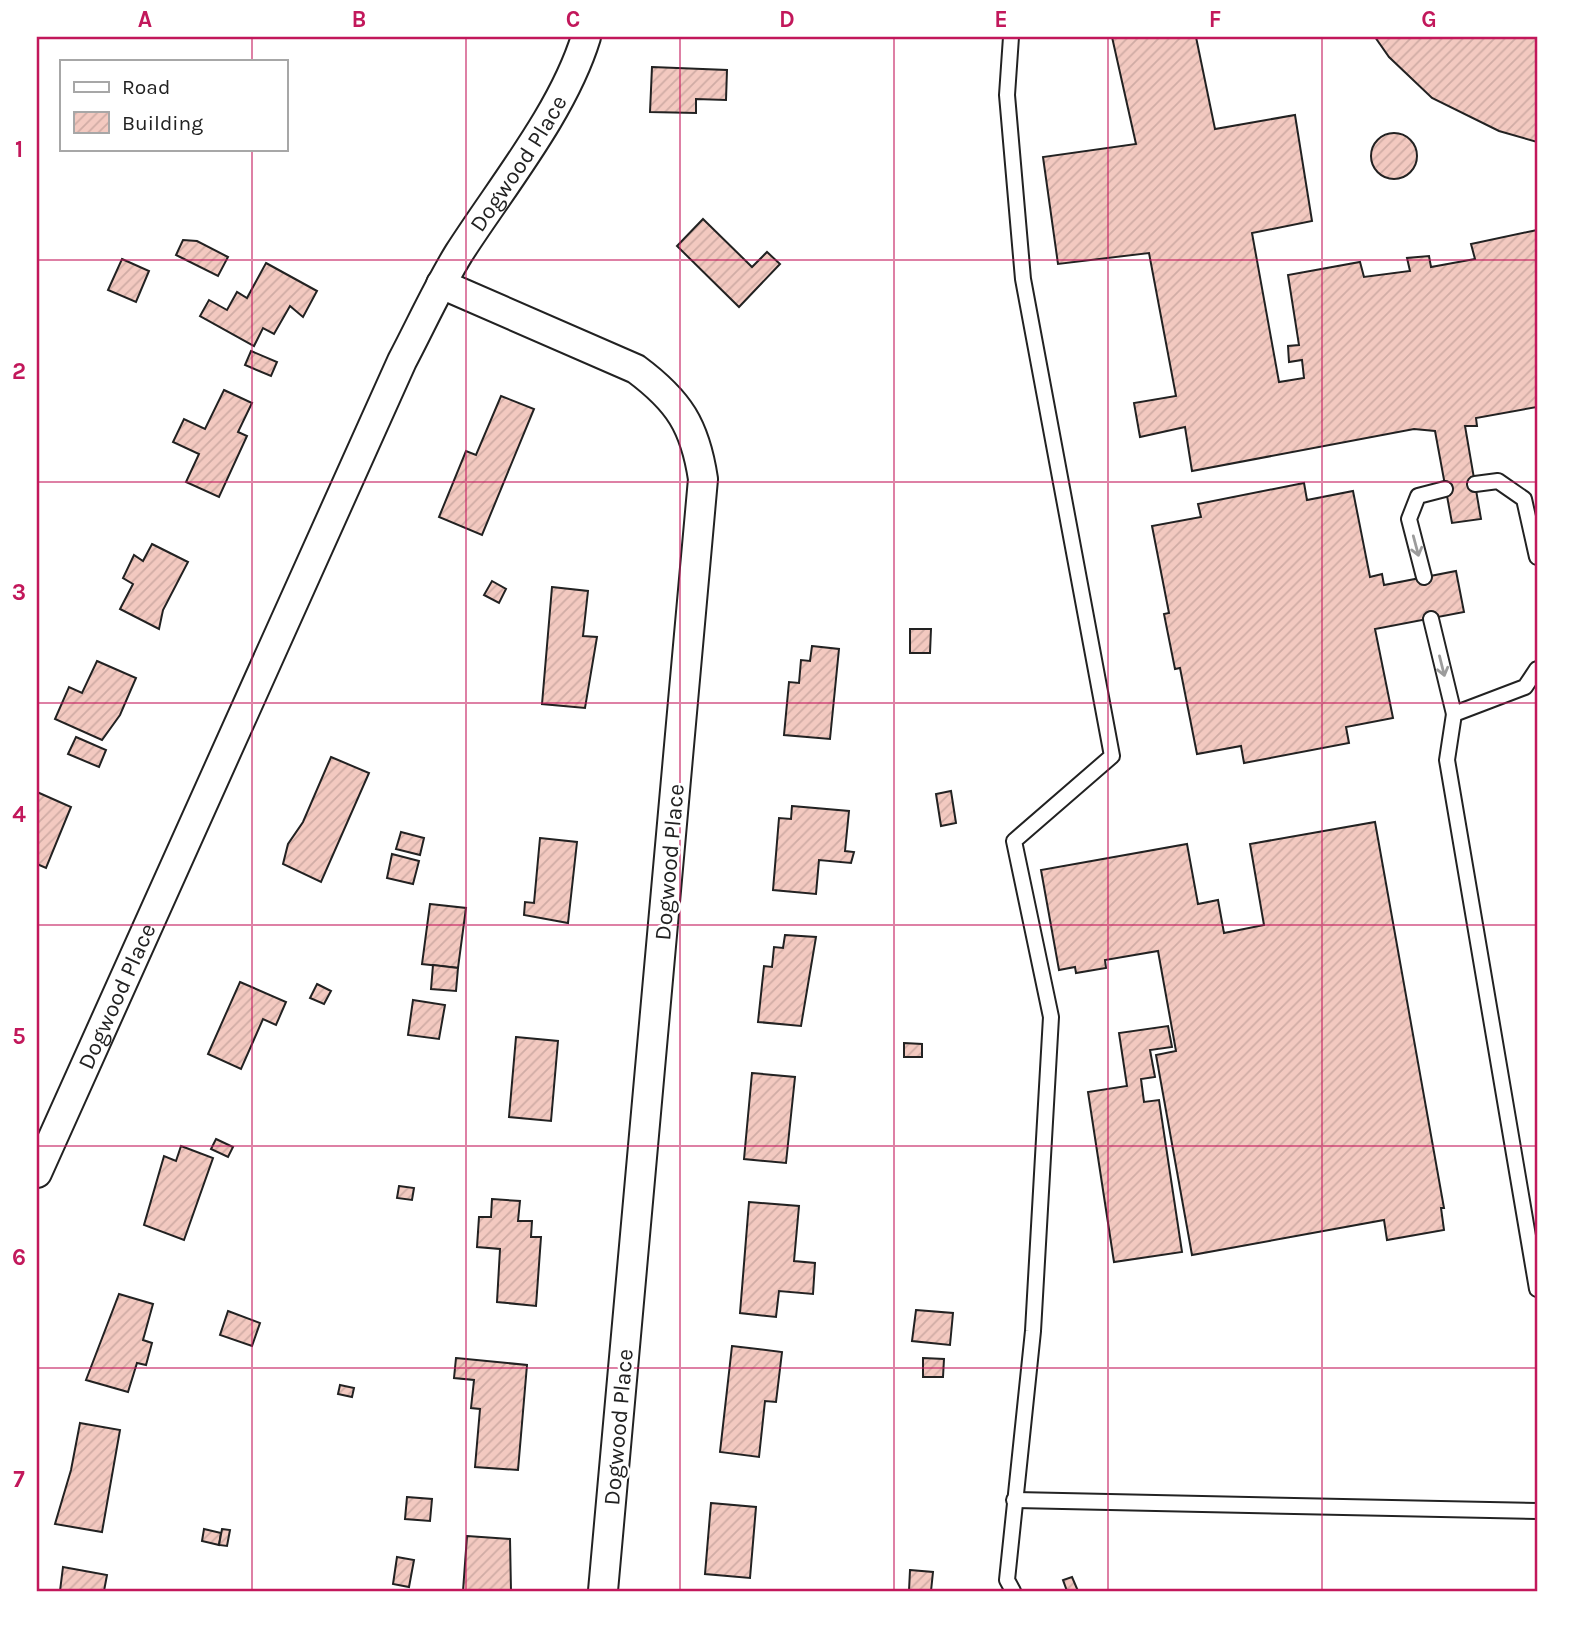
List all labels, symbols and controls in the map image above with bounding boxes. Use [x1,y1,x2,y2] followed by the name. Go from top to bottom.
[138,6,152,33] text: A
[352,6,366,33] text: B
[566,6,580,33] text: C
[779,6,795,33] text: D
[994,6,1008,33] text: E
[1209,6,1221,33] text: F
[1421,6,1437,33] text: G
[60,60,287,150] legend
[122,75,170,99] text: Road
[464,91,573,237] street label: Dogwood Place
[122,111,203,135] text: Building
[15,136,23,163] text: 1
[12,358,26,385] text: 2
[1410,534,1423,557] one-way arrow
[12,579,26,606] text: 3
[1436,654,1450,677] one-way arrow
[649,783,690,941] street label: Dogwood Place
[12,801,26,828] text: 4
[72,919,162,1074] street label: Dogwood Place
[12,1023,26,1050] text: 5
[12,1244,26,1271] text: 6
[598,1348,639,1506] street label: Dogwood Place
[13,1466,25,1493] text: 7

